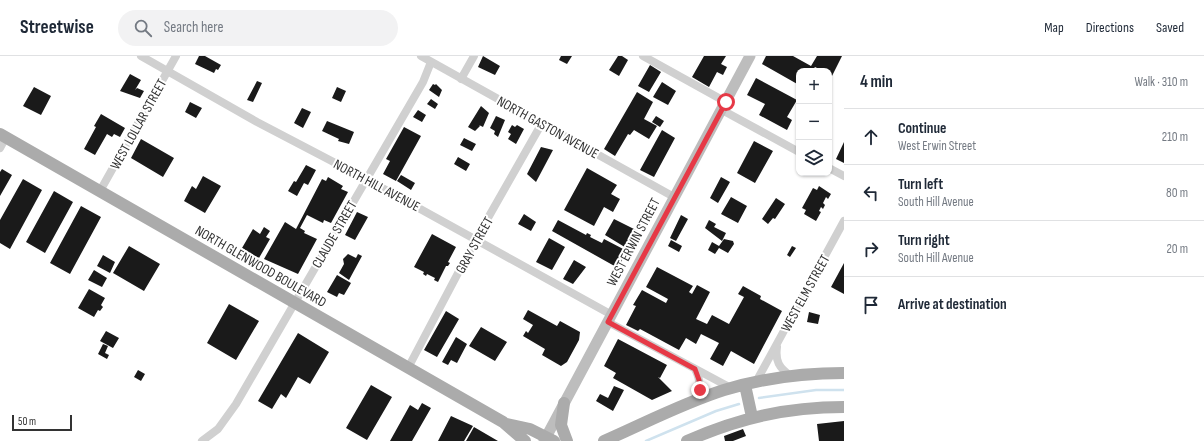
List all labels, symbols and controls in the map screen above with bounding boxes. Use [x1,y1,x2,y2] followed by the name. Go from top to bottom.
[118,10,398,46] search box
[20,16,94,39] text: Streetwise
[132,17,154,39] icon: search
[164,18,223,37] text: Search here
[1044,19,1064,36] text: Map
[1086,19,1134,36] text: Directions
[1156,19,1184,36] text: Saved
[796,68,832,176] map controls
[796,68,832,104] button: +
[860,72,893,92] text: 4 min
[1135,74,1188,90] text: Walk · 310 m
[107,76,171,173] street label: WEST LOLLAR STREET
[494,93,602,162] street label: NORTH GASTON AVENUE
[717,93,735,111] route start
[796,104,832,140] button: −
[898,119,947,138] text: Continue
[860,126,882,148] icon: ahead
[1162,129,1188,145] text: 210 m
[898,138,976,154] text: West Erwin Street
[796,140,832,176] button: layers
[331,156,423,215] street label: NORTH HILL AVENUE
[898,175,943,194] text: Turn left
[860,182,882,204] icon: left
[1166,185,1188,201] text: 80 m
[898,194,974,210] text: South Hill Avenue
[603,195,664,289] street label: WEST ERWIN STREET
[308,197,361,271] street label: CLAUDE STREET
[452,214,497,277] street label: GRAY STREET
[192,222,329,311] street label: NORTH GLENWOOD BOULEVARD
[898,231,950,250] text: Turn right
[860,238,882,260] icon: right
[1166,241,1188,257] text: 20 m
[898,250,974,266] text: South Hill Avenue
[777,251,834,335] street label: WEST ELM STREET
[860,294,882,316] icon: arrive
[898,295,1007,314] text: Arrive at destination
[691,381,709,399] route end
[12,413,72,432] scale bar
[18,415,36,428] text: 50 m

